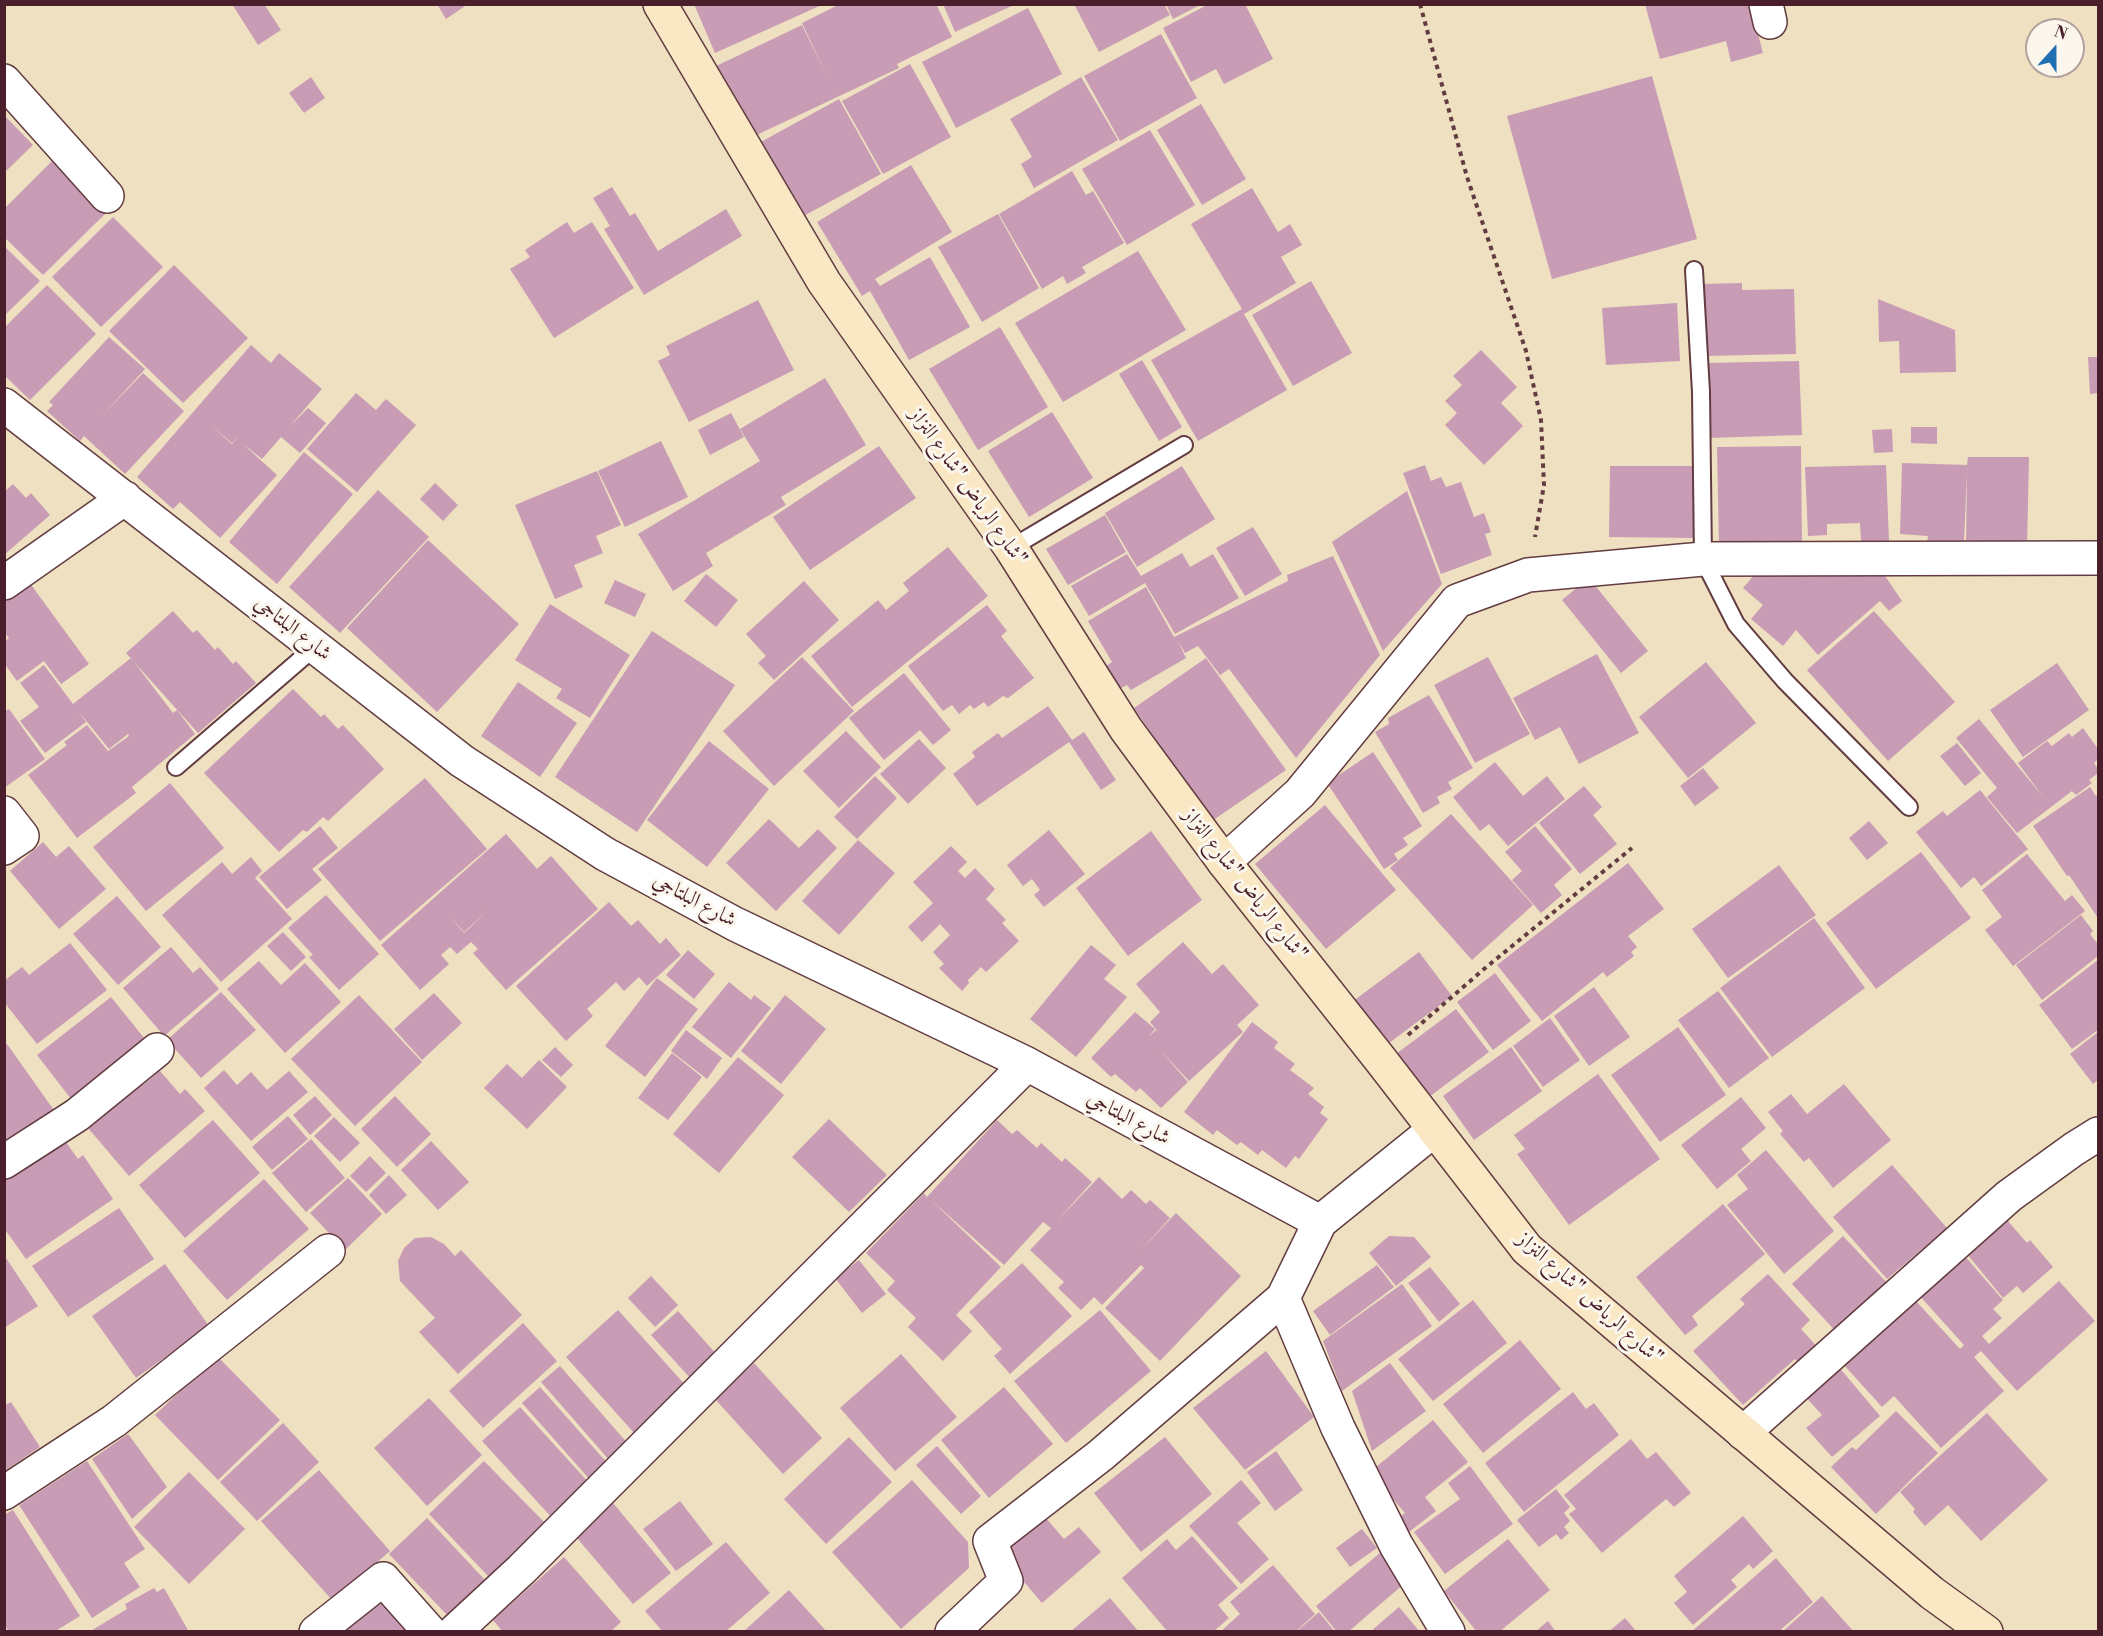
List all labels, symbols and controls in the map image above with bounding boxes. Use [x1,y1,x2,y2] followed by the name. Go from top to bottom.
[2025,18,2085,78] north arrow
[2051,21,2070,45] text: N
[903,403,1031,571] street label: شارع الرياض "شارع النزاز"
[248,591,336,667] street label: شارع البلتاجي
[1176,803,1312,967] street label: شارع الرياض "شارع النزاز"
[648,868,740,934] street label: شارع البلتاجي
[1082,1086,1174,1152] street label: شارع البلتاجي
[1511,1227,1667,1371] street label: شارع الرياض "شارع النزاز"

